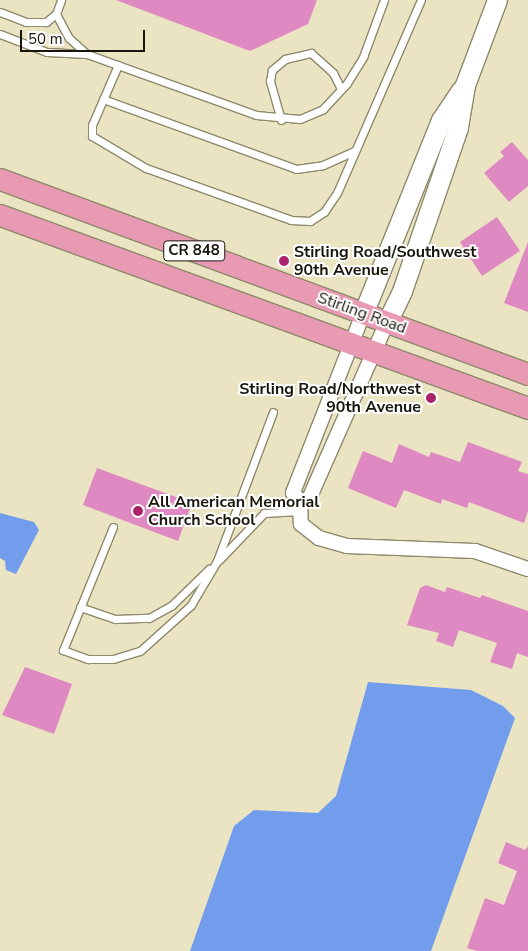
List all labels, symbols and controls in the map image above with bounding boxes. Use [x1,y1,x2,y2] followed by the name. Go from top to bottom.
[22,20,148,52] scale bar
[28,29,63,49] text: 50 m
[163,238,225,264] road number: CR 848
[294,242,476,280] place label: Stirling Road/Southwest 90th Avenue
[278,255,290,267] marker: Stirling Road/Southwest 90th Avenue
[315,288,409,338] street label: Stirling Road
[239,379,421,417] place label: Stirling Road/Northwest 90th Avenue
[425,392,437,404] marker: Stirling Road/Northwest 90th Avenue
[148,492,319,530] place label: All American Memorial Church School
[132,505,144,517] marker: All American Memorial Church School

